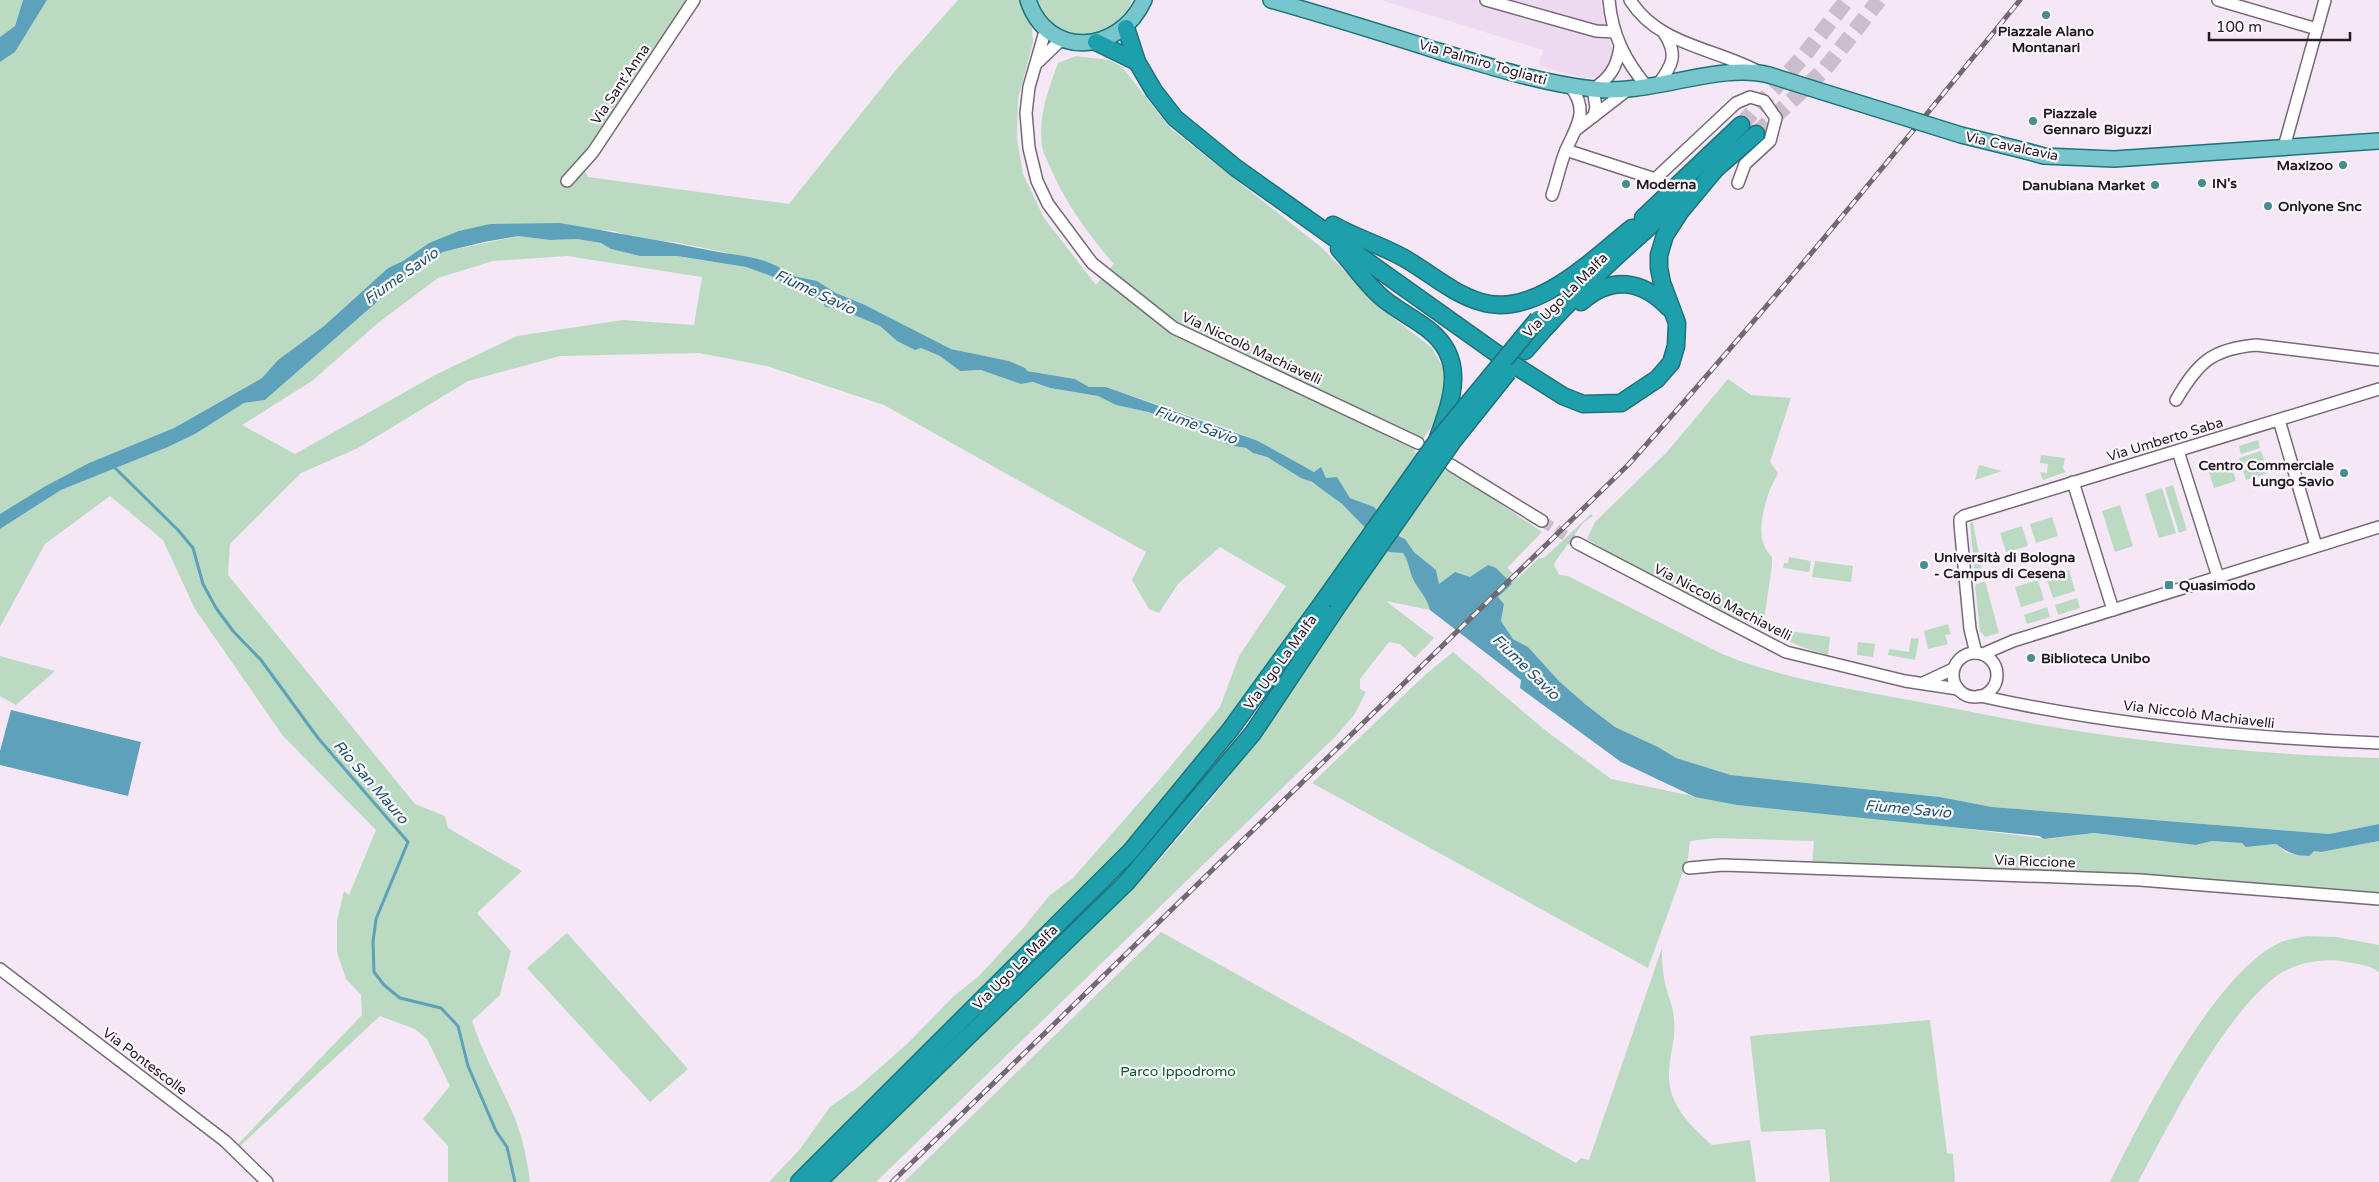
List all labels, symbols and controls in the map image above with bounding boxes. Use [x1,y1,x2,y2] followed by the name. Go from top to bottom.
[2040,9,2052,21] marker: Piazzale Alano Montanari
[2209,10,2350,42] scale bar
[2216,18,2262,36] text: 100 m
[1998,23,2095,56] place label: Piazzale Alano Montanari
[1417,36,1549,89] street label: Via Palmiro Togliatti
[587,41,654,128] street label: Via Sant'Anna
[2043,105,2152,138] place label: Piazzale Gennaro Biguzzi
[2027,115,2039,127] marker: Piazzale Gennaro Biguzzi
[1964,128,2060,165] street label: Via Cavalcavia
[2277,157,2333,174] place label: Maxizoo
[2337,159,2349,171] marker: Maxizoo
[2212,175,2237,192] place label: IN's
[1636,176,1696,193] place label: Moderna
[2022,177,2146,194] place label: Danubiana Market
[2196,177,2208,189] marker: IN's
[1620,178,1632,190] marker: Moderna
[2149,179,2161,191] marker: Danubiana Market
[2278,198,2362,215] place label: Onlyone Snc
[2262,200,2274,212] marker: Onlyone Snc
[360,243,442,308] water label: Fiume Savio
[1519,249,1611,341] street label: Via Ugo La Malfa
[772,266,859,319] water label: Fiume Savio
[1179,309,1324,388] street label: Via Niccolò Machiavelli
[1152,402,1240,449] water label: Fiume Savio
[2105,414,2225,465] street label: Via Umberto Saba
[2199,457,2334,490] place label: Centro Commerciale Lungo Savio
[2338,467,2350,479] marker: Centro Commerciale Lungo Savio
[1934,549,2076,582] place label: Università di Bologna - Campus di Cesena
[1918,559,1930,571] marker: Università di Bologna - Campus di Cesena
[1651,560,1795,645] street label: Via Niccolò Machiavelli
[2179,577,2256,594] place label: Quasimodo
[2163,579,2175,591] marker: Quasimodo
[1240,611,1321,713] street label: Via Ugo La Malfa
[1489,631,1564,704] water label: Fiume Savio
[2041,650,2151,667] place label: Biblioteca Unibo
[2025,652,2037,664] marker: Biblioteca Unibo
[2122,697,2276,732] street label: Via Niccolò Machiavelli
[330,737,413,828] water label: Rio San Mauro
[1864,796,1953,822] water label: Fiume Savio
[1994,852,2076,871] street label: Via Riccione
[969,921,1061,1013] street label: Via Ugo La Malfa
[99,1024,190,1099] street label: Via Pontescolle
[1120,1063,1236,1080] park label: Parco Ippodromo

